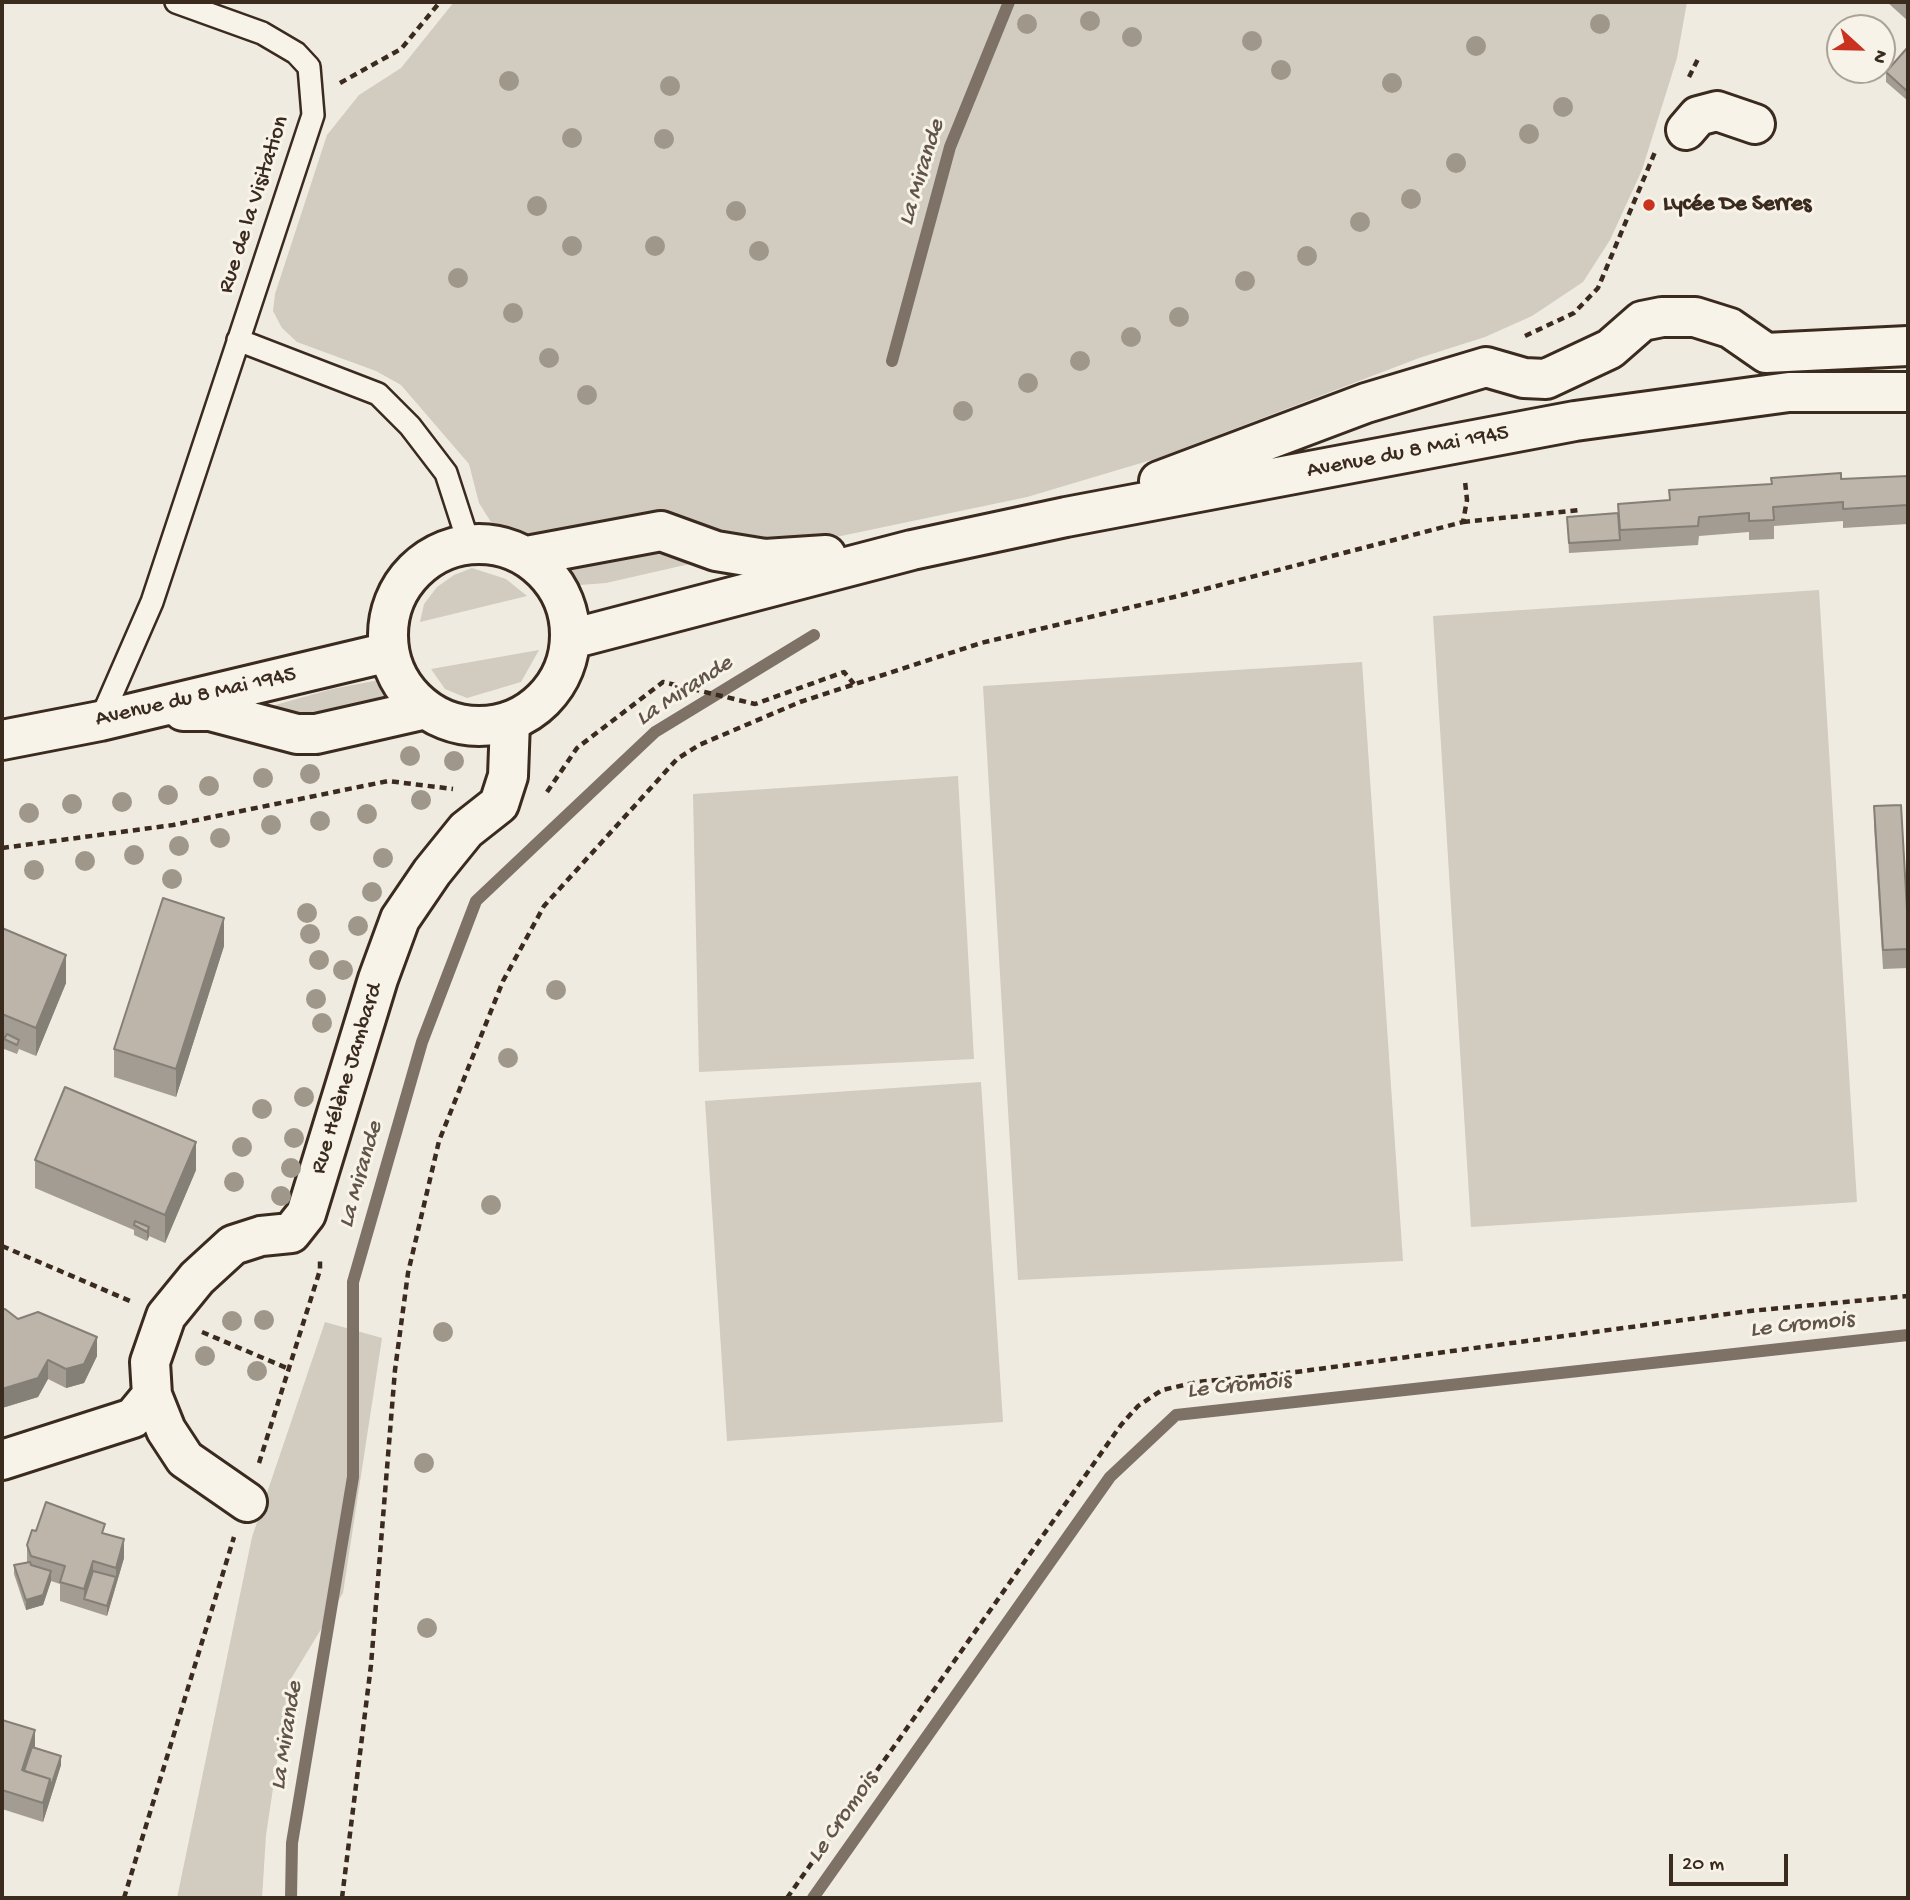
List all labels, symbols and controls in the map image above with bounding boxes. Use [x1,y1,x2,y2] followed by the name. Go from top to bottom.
[1826,14,1896,84] north arrow
[1866,46,1892,66] text: N
[213,113,297,297] street label: Rue de la Visitation
[893,117,953,229] water label: La Mirande
[1663,191,1811,219] place label: Lycée De Serres
[1641,197,1657,213] marker: Lycée De Serres
[1305,420,1511,486] street label: Avenue du 8 Mai 1945
[631,650,739,734] water label: La Mirande
[93,661,299,735] street label: Avenue du 8 Mai 1945
[306,980,390,1178] street label: Rue Hélène Jambard
[333,1118,391,1232] water label: La Mirande
[1749,1306,1855,1346] water label: Le Cromois
[1186,1367,1292,1407] water label: Le Cromois
[265,1680,311,1792] water label: La Mirande
[802,1767,886,1869] water label: Le Cromois
[1672,1840,1791,1884] scale bar
[1682,1853,1724,1878] text: 20 m

